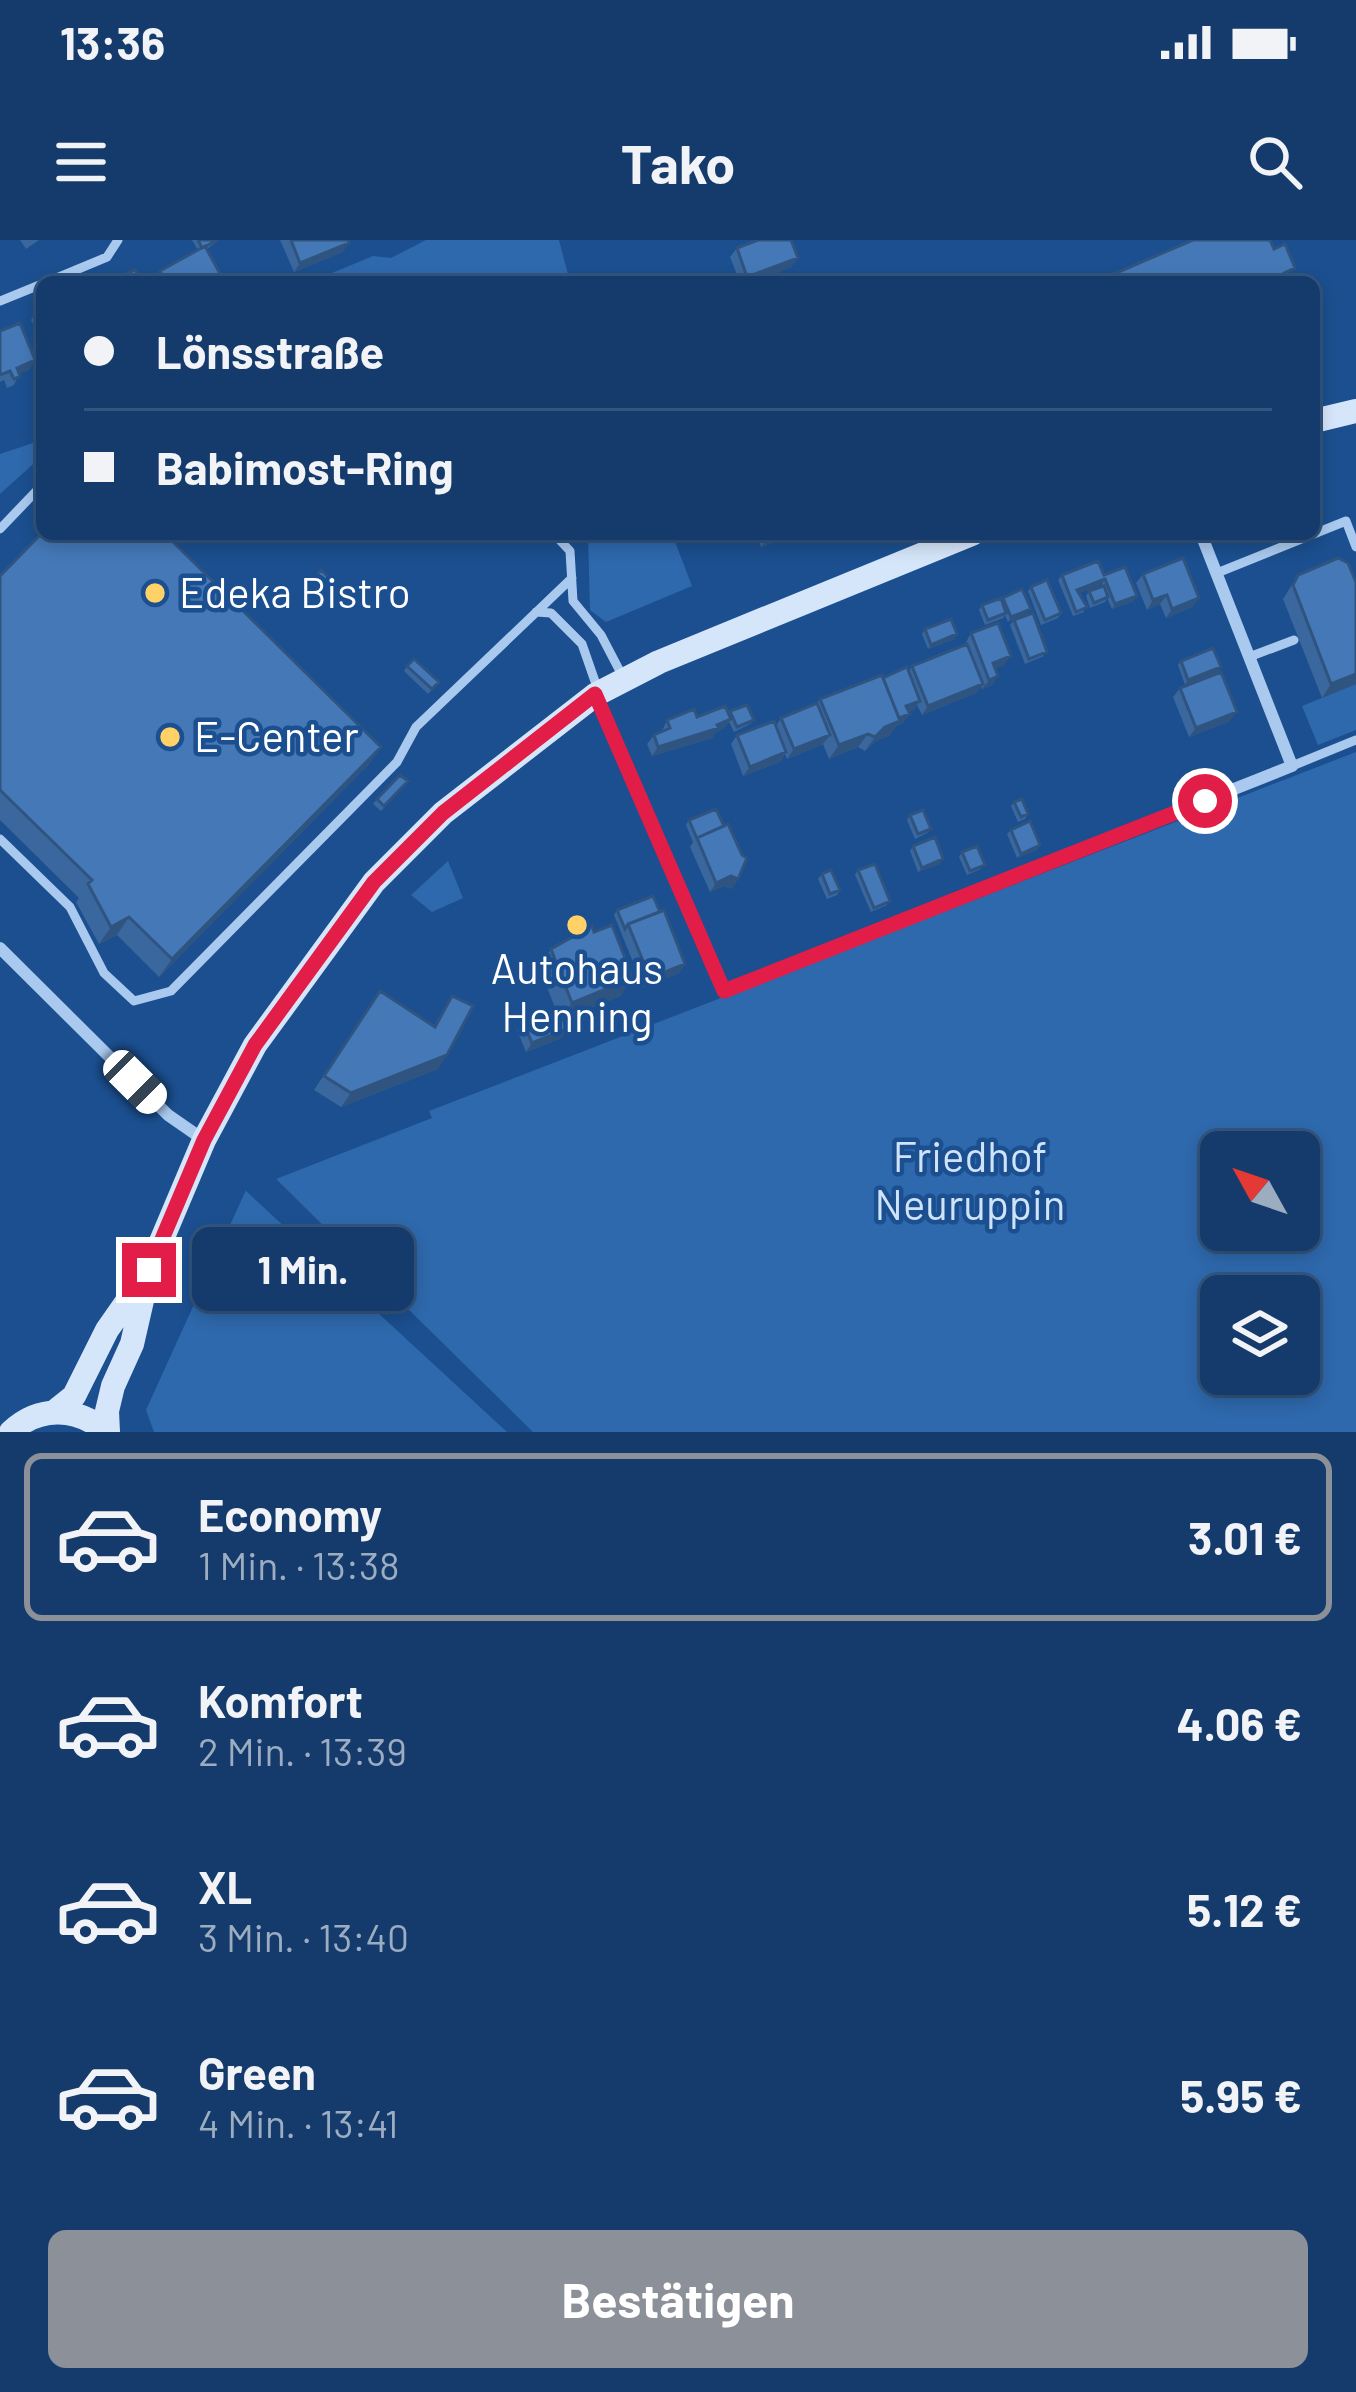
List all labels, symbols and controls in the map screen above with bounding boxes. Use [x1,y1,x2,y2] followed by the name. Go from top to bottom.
[60,15,165,69] text: 13:36
[48,129,114,195] icon: menu
[1242,129,1308,195] icon: search
[621,130,735,195] text: Tako
[156,324,384,378] text: Lönsstraße
[156,440,453,494] text: Babimost-Ring
[179,566,411,616] place label: Edeka Bistro
[142,580,168,606] marker: Edeka Bistro
[194,710,359,760] place label: E-Center
[157,724,183,750] marker: E-Center
[1178,774,1232,828] route start
[564,912,590,938] marker: Autohaus Henning
[491,942,663,1041] place label: Autohaus Henning
[97,1044,173,1120] car
[875,1130,1065,1229] park label: Friedhof Neuruppin
[1200,1131,1320,1251] north arrow
[1200,1131,1320,1395] map controls
[191,1228,413,1312] callout: 1 Min.
[122,1243,176,1297] route end
[258,1245,349,1292] text: 1 Min.
[1200,1275,1320,1395] button: layers
[54,1483,162,1591] icon: car
[198,1487,382,1541] text: Economy
[1188,1510,1302,1564] text: 3.01 €
[198,1541,399,1588] text: 1 Min. · 13:38
[54,1669,162,1777] icon: car
[198,1673,363,1727] text: Komfort
[1176,1696,1302,1750] text: 4.06 €
[198,1727,407,1774] text: 2 Min. · 13:39
[54,1855,162,1963] icon: car
[198,1859,252,1913] text: XL
[1187,1882,1302,1936] text: 5.12 €
[198,1913,409,1960] text: 3 Min. · 13:40
[54,2041,162,2149] icon: car
[198,2045,316,2099] text: Green
[1180,2068,1302,2122] text: 5.95 €
[198,2099,398,2146] text: 4 Min. · 13:41
[48,2230,1308,2368] button: Bestätigen

